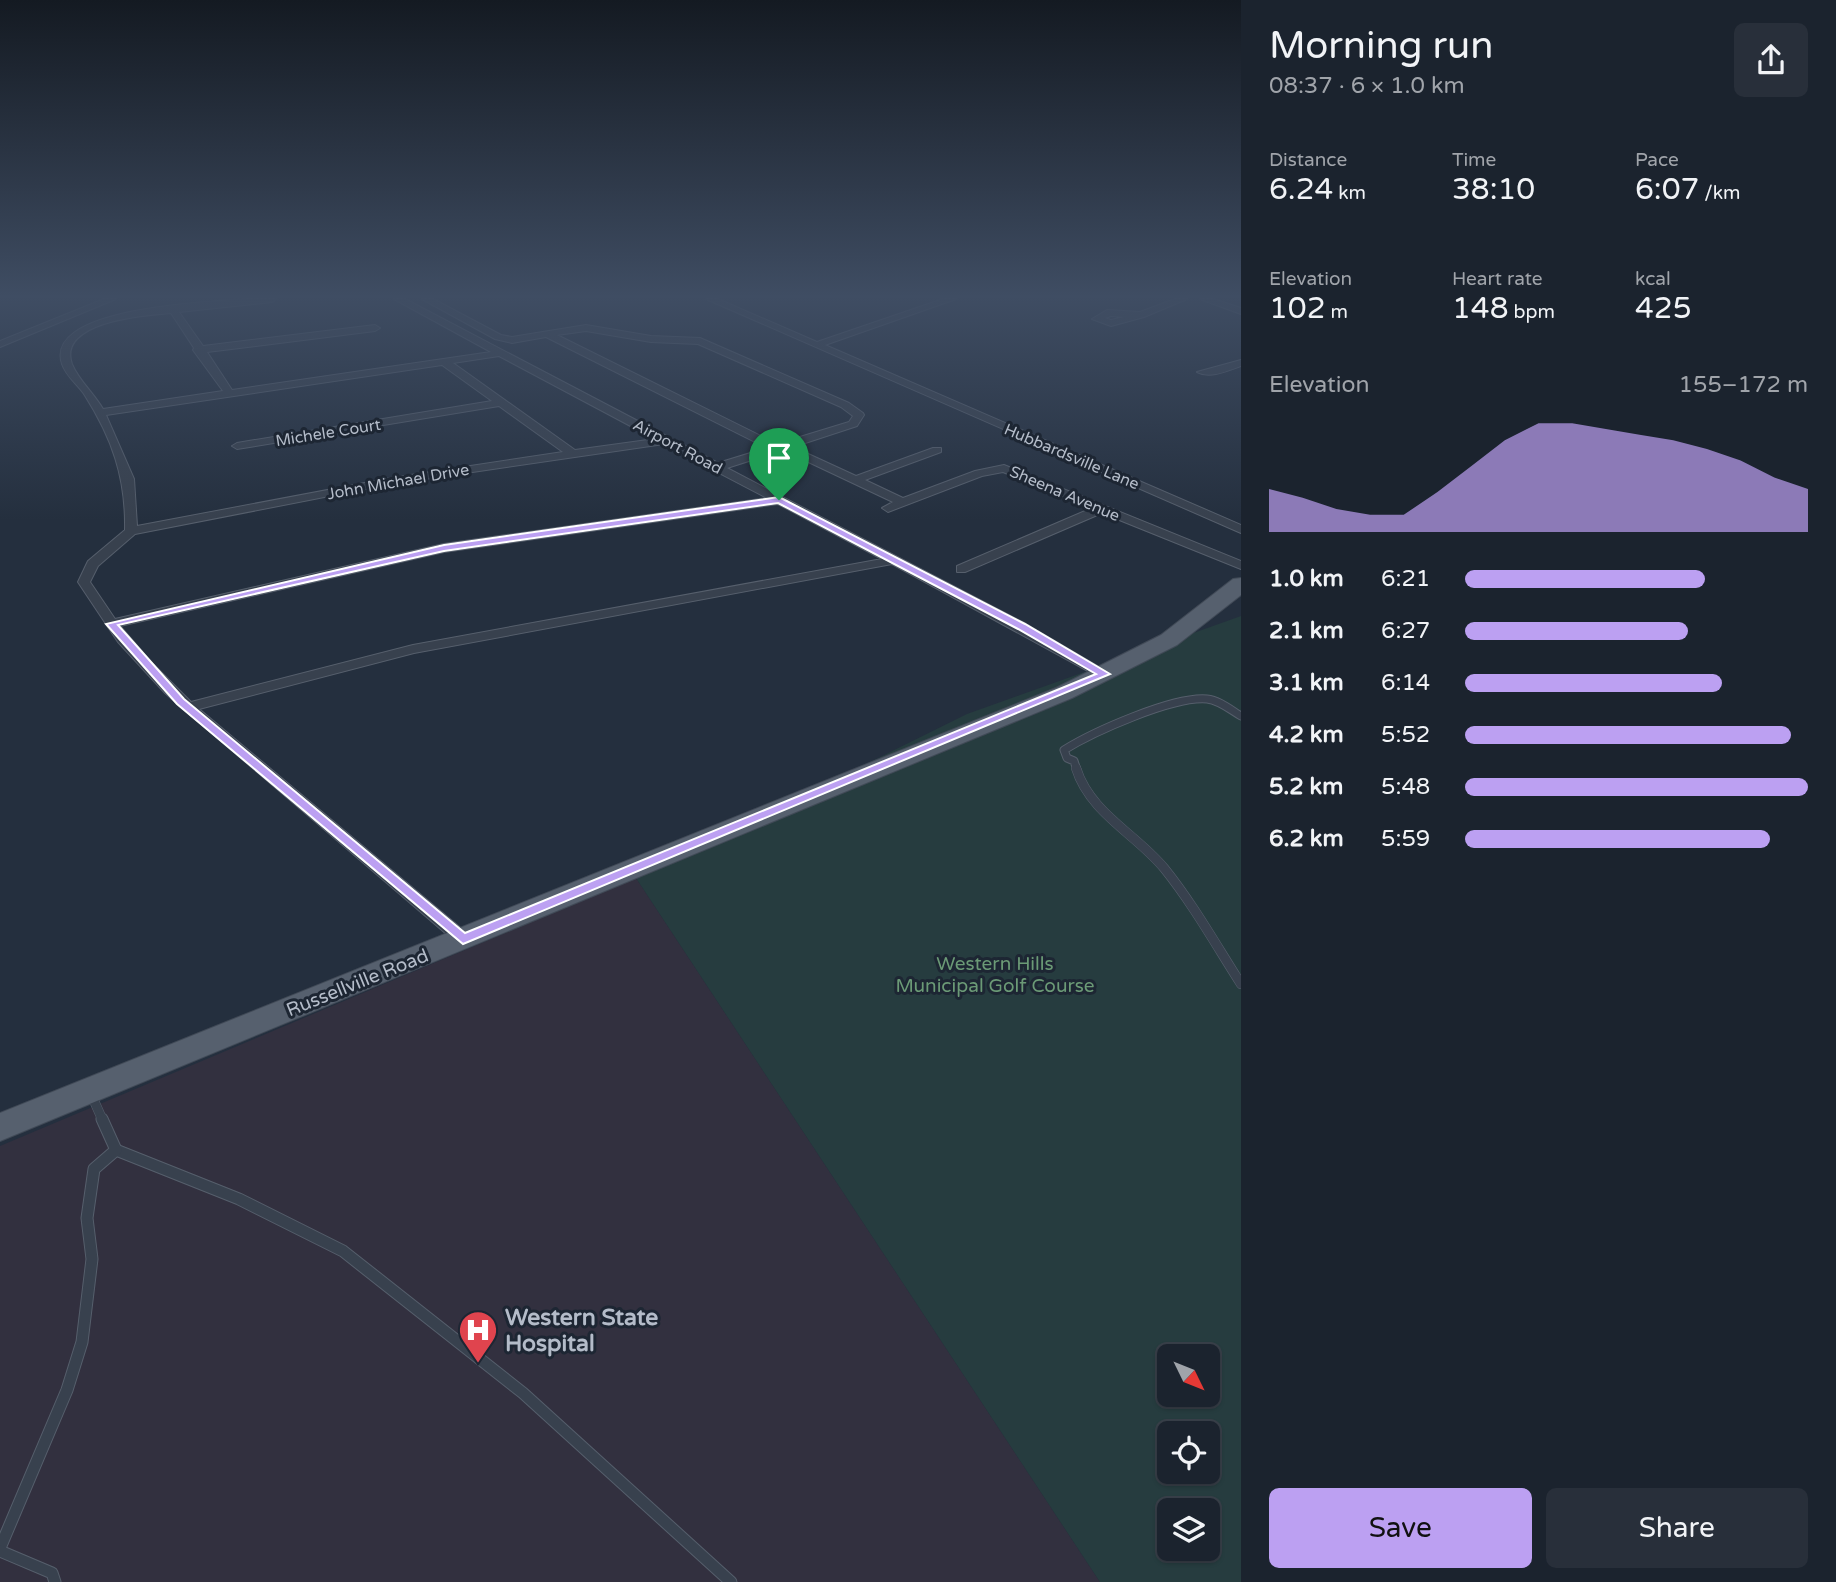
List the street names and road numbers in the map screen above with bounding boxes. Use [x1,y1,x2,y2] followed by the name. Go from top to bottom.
[274,415,382,451] street label: Michele Court
[629,415,726,479] street label: Airport Road
[1001,419,1142,494] street label: Hubbardsville Lane
[326,460,471,504] street label: John Michael Drive
[1007,462,1123,526] street label: Sheena Avenue
[283,944,432,1021] street label: Russellville Road

